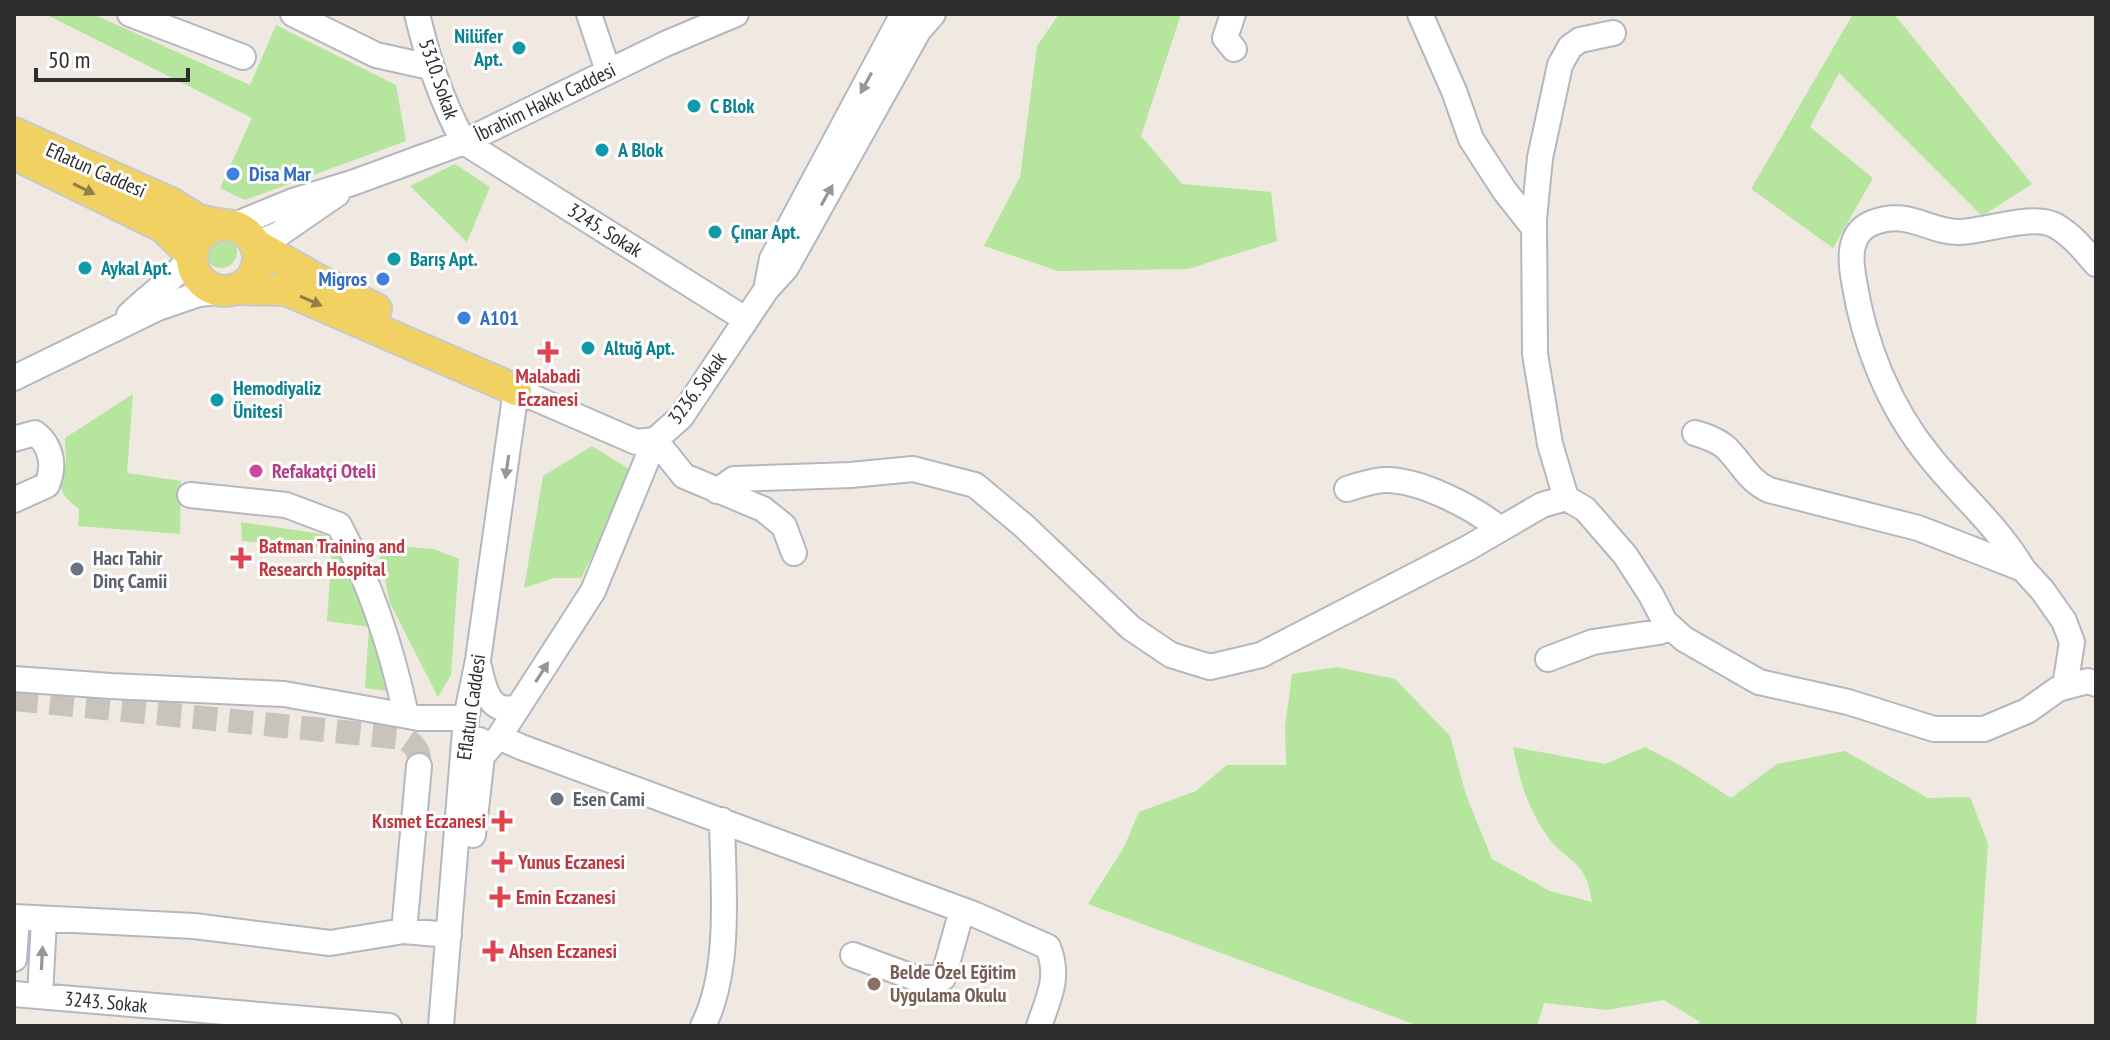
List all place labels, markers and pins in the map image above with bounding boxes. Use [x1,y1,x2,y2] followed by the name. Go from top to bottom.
[454,23,503,72] place label: Nilüfer Apt.
[510,39,528,57] marker: Nilüfer Apt.
[710,93,755,119] place label: C Blok
[685,97,703,115] marker: C Blok
[617,137,664,163] place label: A Blok
[593,141,611,159] marker: A Blok
[249,161,311,187] place label: Disa Mar
[224,165,242,183] marker: Disa Mar
[731,219,800,245] place label: Çınar Apt.
[706,223,724,241] marker: Çınar Apt.
[410,246,478,272] place label: Barış Apt.
[385,250,403,268] marker: Barış Apt.
[100,255,172,281] place label: Aykal Apt.
[76,259,94,277] marker: Aykal Apt.
[319,266,367,292] place label: Migros
[374,270,392,288] marker: Migros
[479,305,519,331] place label: A101
[455,309,473,327] marker: A101
[603,335,675,361] place label: Altuğ Apt.
[579,339,597,357] marker: Altuğ Apt.
[539,343,557,361] marker: Malabadi Eczanesi
[515,363,581,412] place label: Malabadi Eczanesi
[233,375,321,424] place label: Hemodiyaliz Ünitesi
[208,391,226,409] marker: Hemodiyaliz Ünitesi
[272,458,376,484] place label: Refakatçi Oteli
[247,462,265,480] marker: Refakatçi Oteli
[259,533,405,582] place label: Batman Training and Research Hospital
[93,545,167,594] place label: Hacı Tahir Dinç Camii
[230,547,252,569] marker: Batman Training and Research Hospital
[68,560,86,578] marker: Hacı Tahir Dinç Camii
[573,786,645,812] place label: Esen Cami
[548,790,566,808] marker: Esen Cami
[372,808,486,834] place label: Kısmet Eczanesi
[493,812,511,830] marker: Kısmet Eczanesi
[517,849,625,875] place label: Yunus Eczanesi
[493,853,511,871] marker: Yunus Eczanesi
[516,884,616,910] place label: Emin Eczanesi
[491,888,509,906] marker: Emin Eczanesi
[508,938,617,964] place label: Ahsen Eczanesi
[484,942,502,960] marker: Ahsen Eczanesi
[890,959,1016,1008] place label: Belde Özel Eğitim Uygulama Okulu
[865,975,883,993] marker: Belde Özel Eğitim Uygulama Okulu

